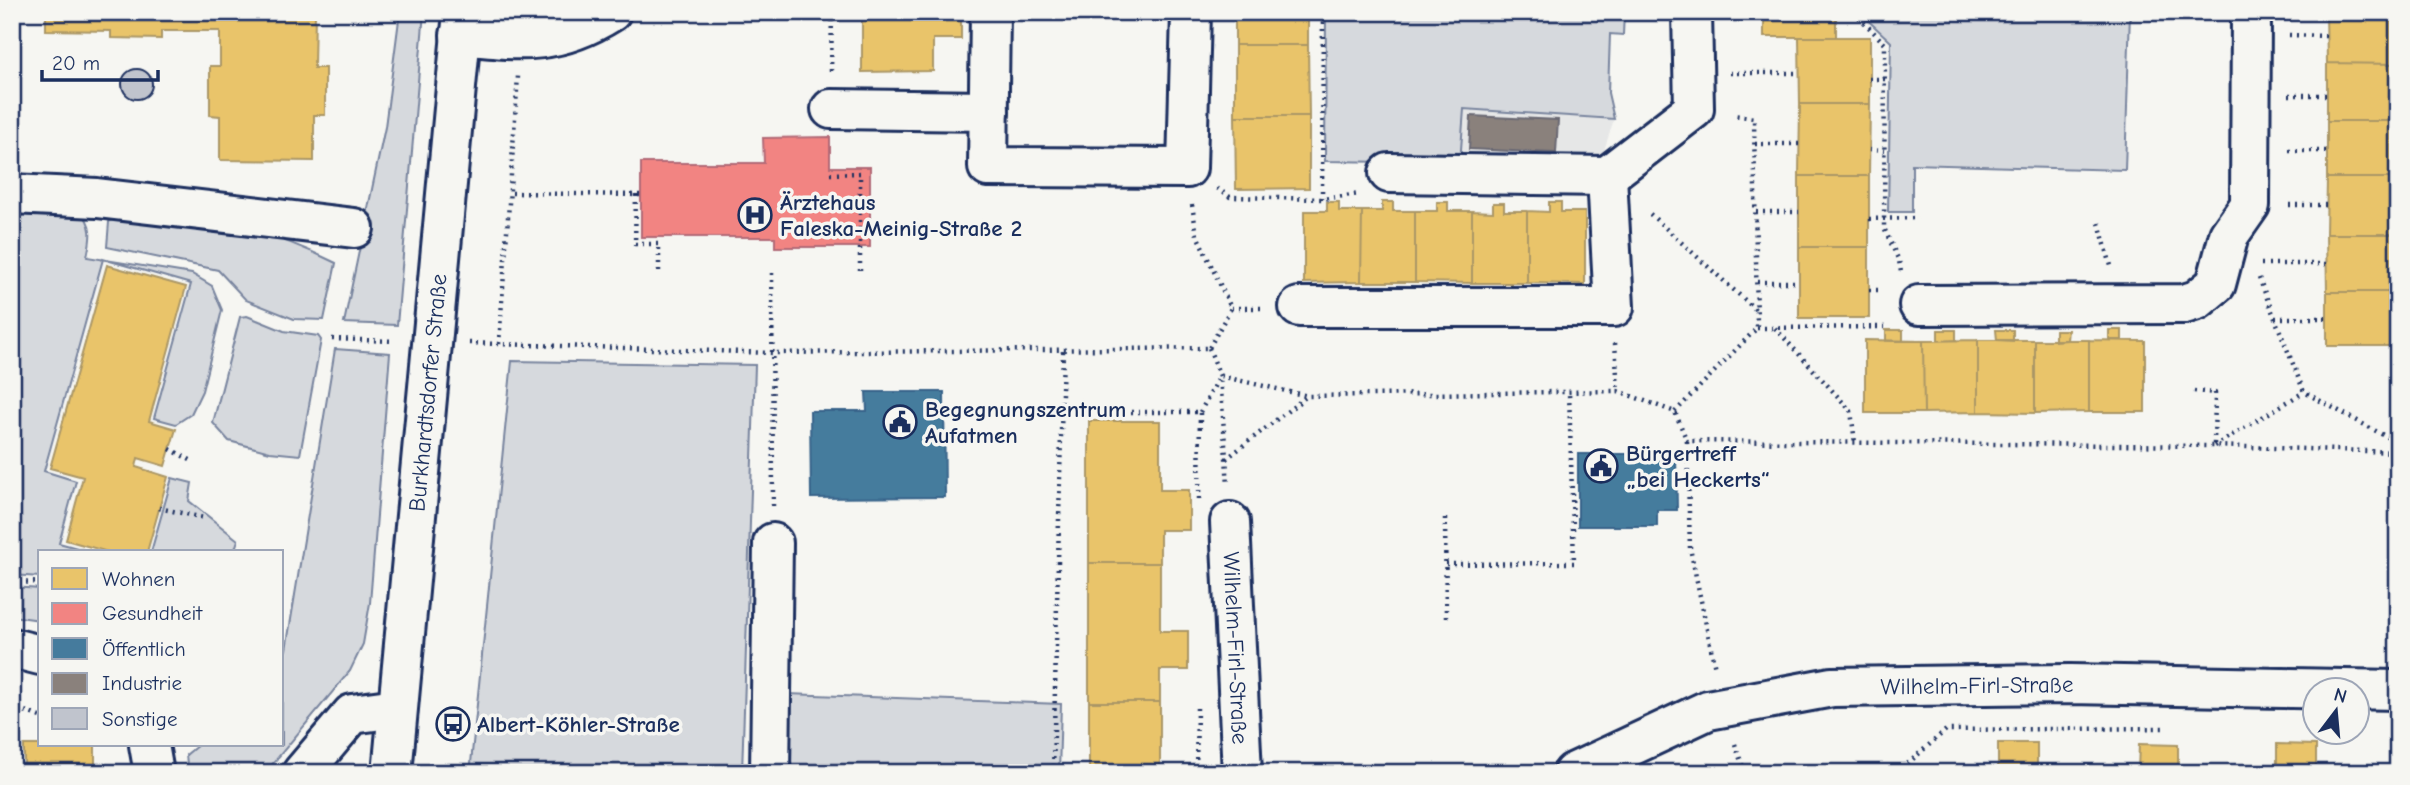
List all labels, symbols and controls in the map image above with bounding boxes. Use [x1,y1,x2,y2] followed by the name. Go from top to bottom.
[42,38,158,82] scale bar
[52,51,100,75] text: 20 m
[780,189,1022,242] place label: Ärztehaus Faleska-Meinig-Straße 2
[736,196,774,234] hospital icon: Ärztehaus Faleska-Meinig-Straße 2
[403,273,453,513] street label: Burkhardtsdorfer Straße
[925,396,1126,449] place label: Begegnungszentrum Aufatmen
[881,403,919,441] public building icon: Begegnungszentrum Aufatmen
[1626,440,1769,493] place label: Bürgertreff „bei Heckerts“
[1582,447,1620,485] public building icon: Bürgertreff „bei Heckerts“
[38,550,284,746] legend
[1217,551,1254,745] street label: Wilhelm-Firl-Straße
[102,567,175,591] text: Wohnen
[102,601,203,625] text: Gesundheit
[102,637,186,661] text: Öffentlich
[102,671,182,695] text: Industrie
[1880,671,2074,700] street label: Wilhelm-Firl-Straße
[2302,676,2372,746] north arrow
[2331,683,2349,708] text: N
[434,705,472,743] bus stop icon: Albert-Köhler-Straße
[102,707,177,731] text: Sonstige
[477,711,680,738] place label: Albert-Köhler-Straße

